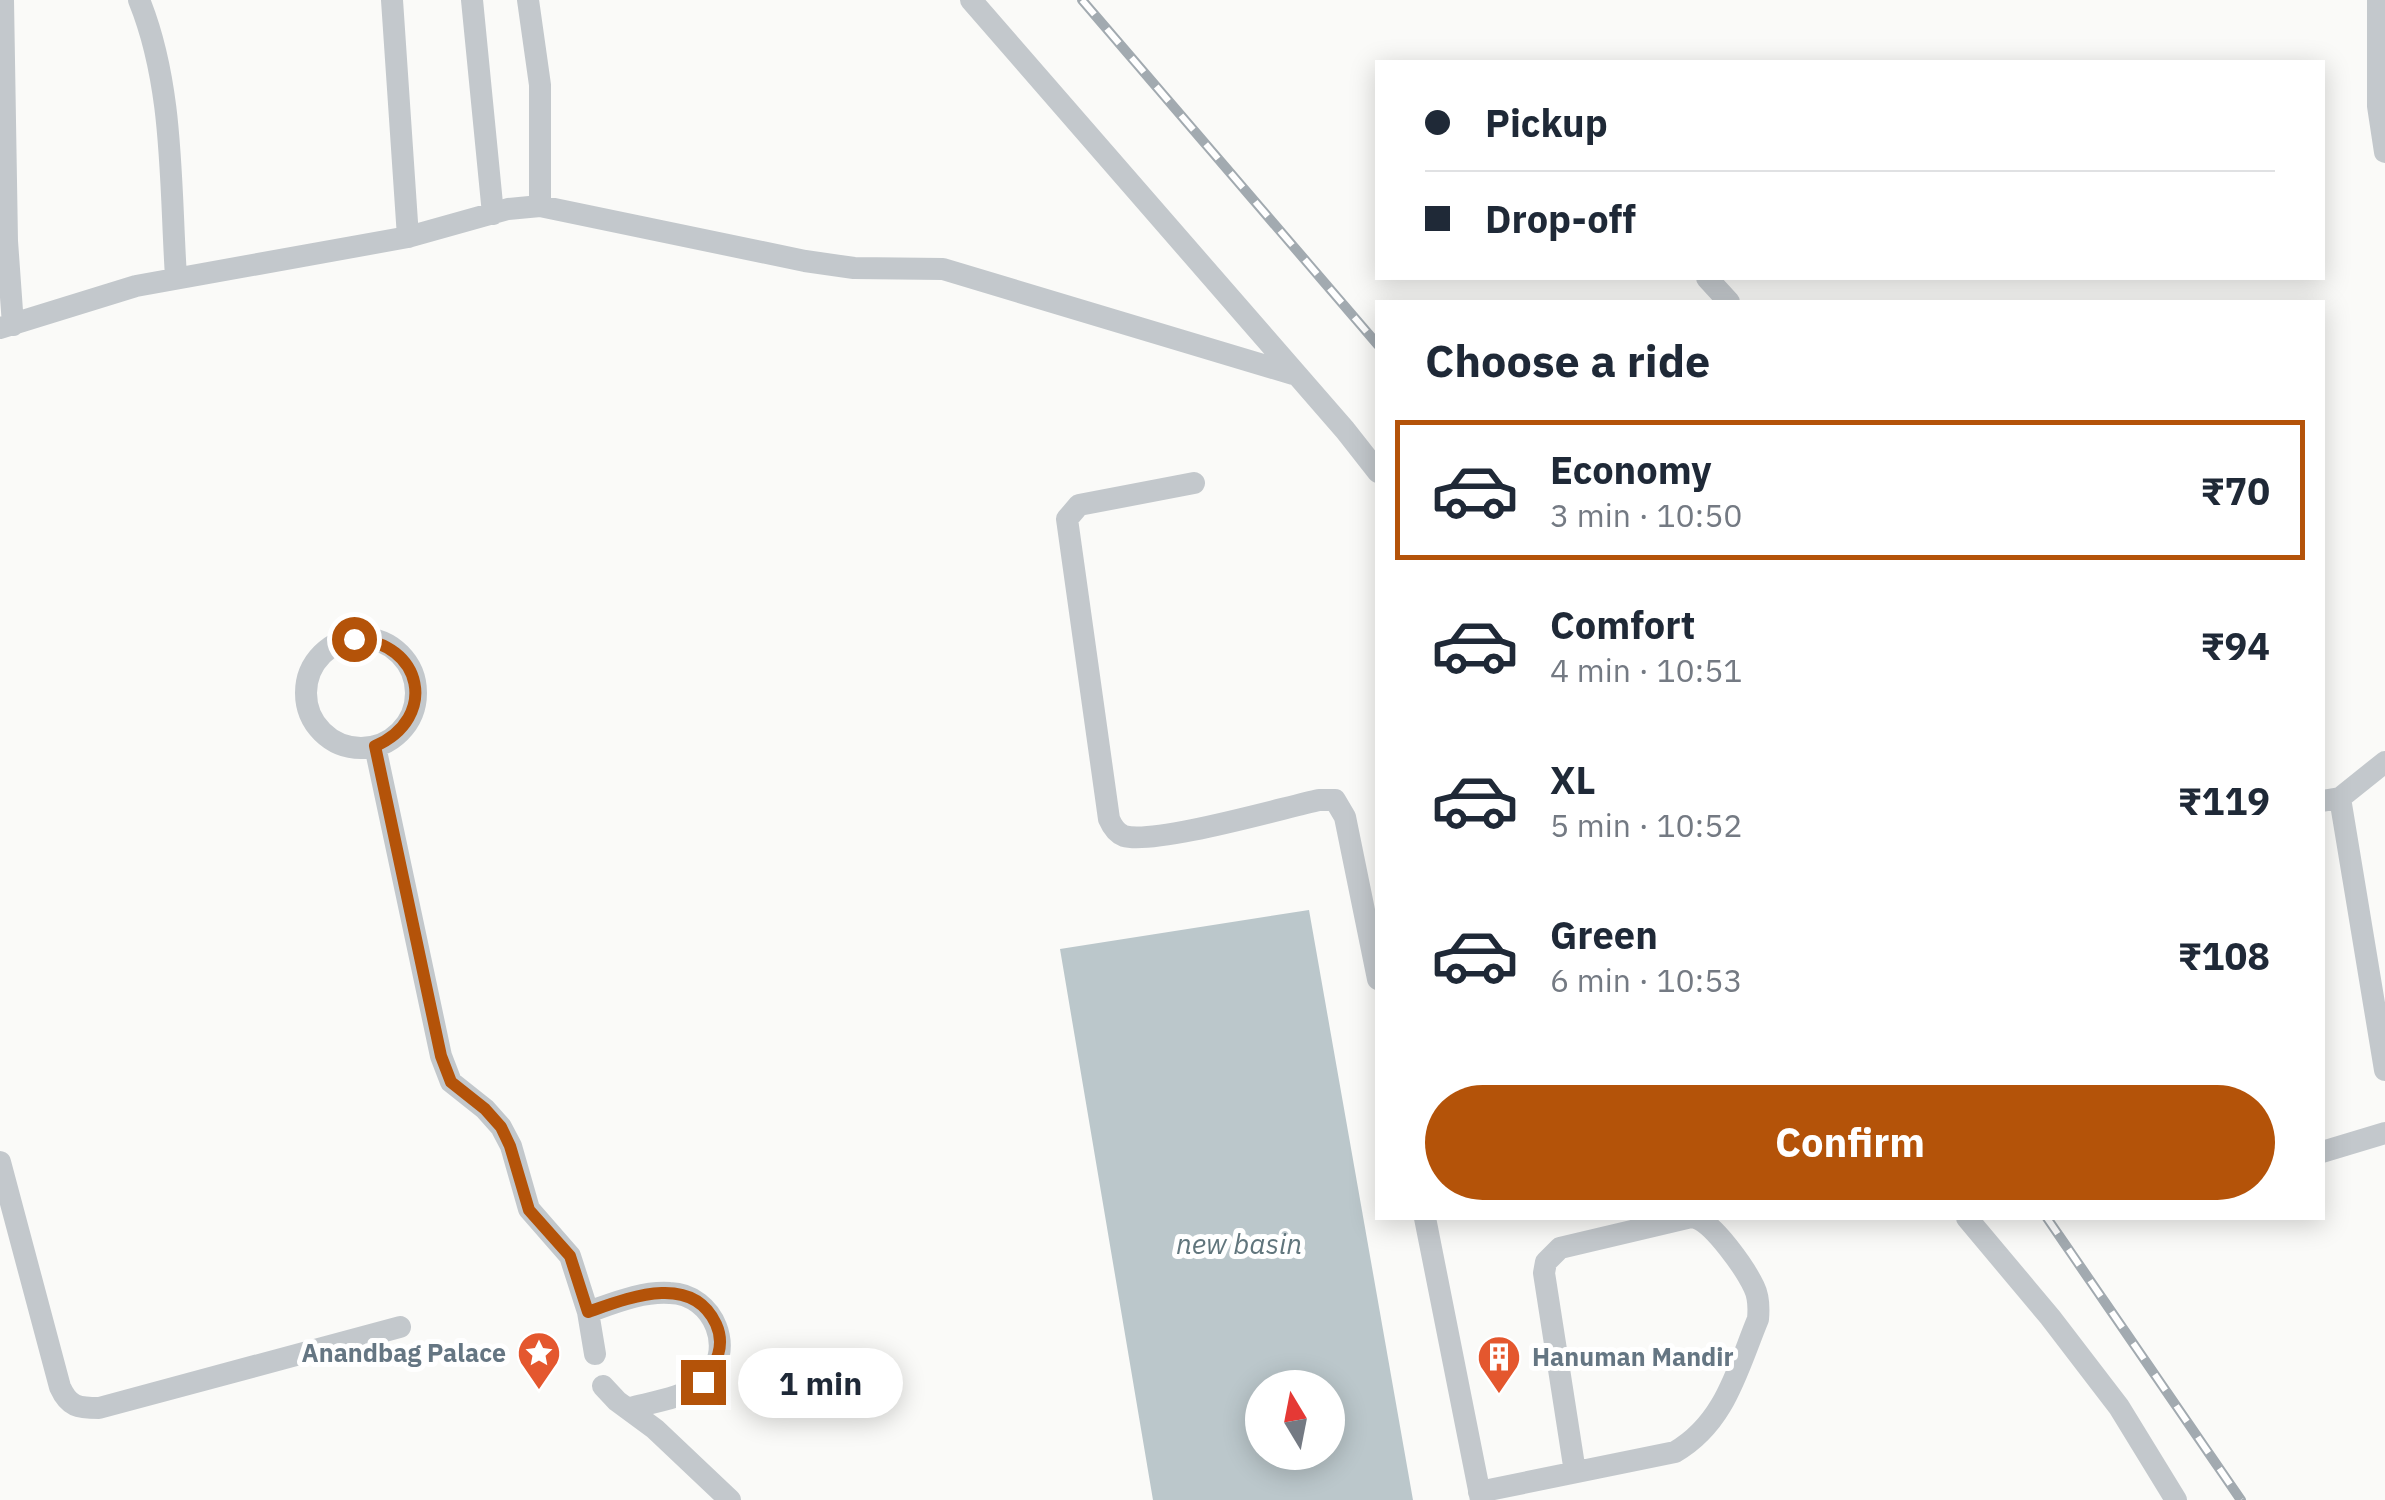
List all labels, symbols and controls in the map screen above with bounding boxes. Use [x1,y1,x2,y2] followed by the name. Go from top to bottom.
[1485,98,1608,147] text: Pickup
[1485,194,1636,243] text: Drop-off
[1425,331,1710,389] text: Choose a ride
[1430,445,1520,535] icon: car
[1550,445,1712,494] text: Economy
[2200,466,2270,515] text: ₹70
[1550,494,1743,536] text: 3 min · 10:50
[1430,600,1520,690] icon: car
[1550,600,1695,649] text: Comfort
[332,617,377,662] route start
[2200,621,2270,670] text: ₹94
[1550,649,1743,691] text: 4 min · 10:51
[1430,755,1520,845] icon: car
[1550,755,1596,804] text: XL
[2178,776,2270,825] text: ₹119
[1550,804,1743,846] text: 5 min · 10:52
[1430,910,1520,1000] icon: car
[1550,910,1658,959] text: Green
[2178,931,2270,980] text: ₹108
[1550,959,1743,1001] text: 6 min · 10:53
[1425,1085,2275,1200] button: Confirm
[1176,1225,1302,1262] water label: new basin
[516,1330,562,1391] place icon: Anandbag Palace
[1476,1334,1522,1395] building icon: Hanuman Mandir
[302,1336,506,1369] place label: Anandbag Palace
[1532,1340,1734,1373] place label: Hanuman Mandir
[738,1347,903,1417] callout: 1 min
[681,1360,726,1405] route end
[779,1362,862,1404] text: 1 min
[1245,1370,1345,1470] north arrow
[1245,1370,1345,1470] map controls

